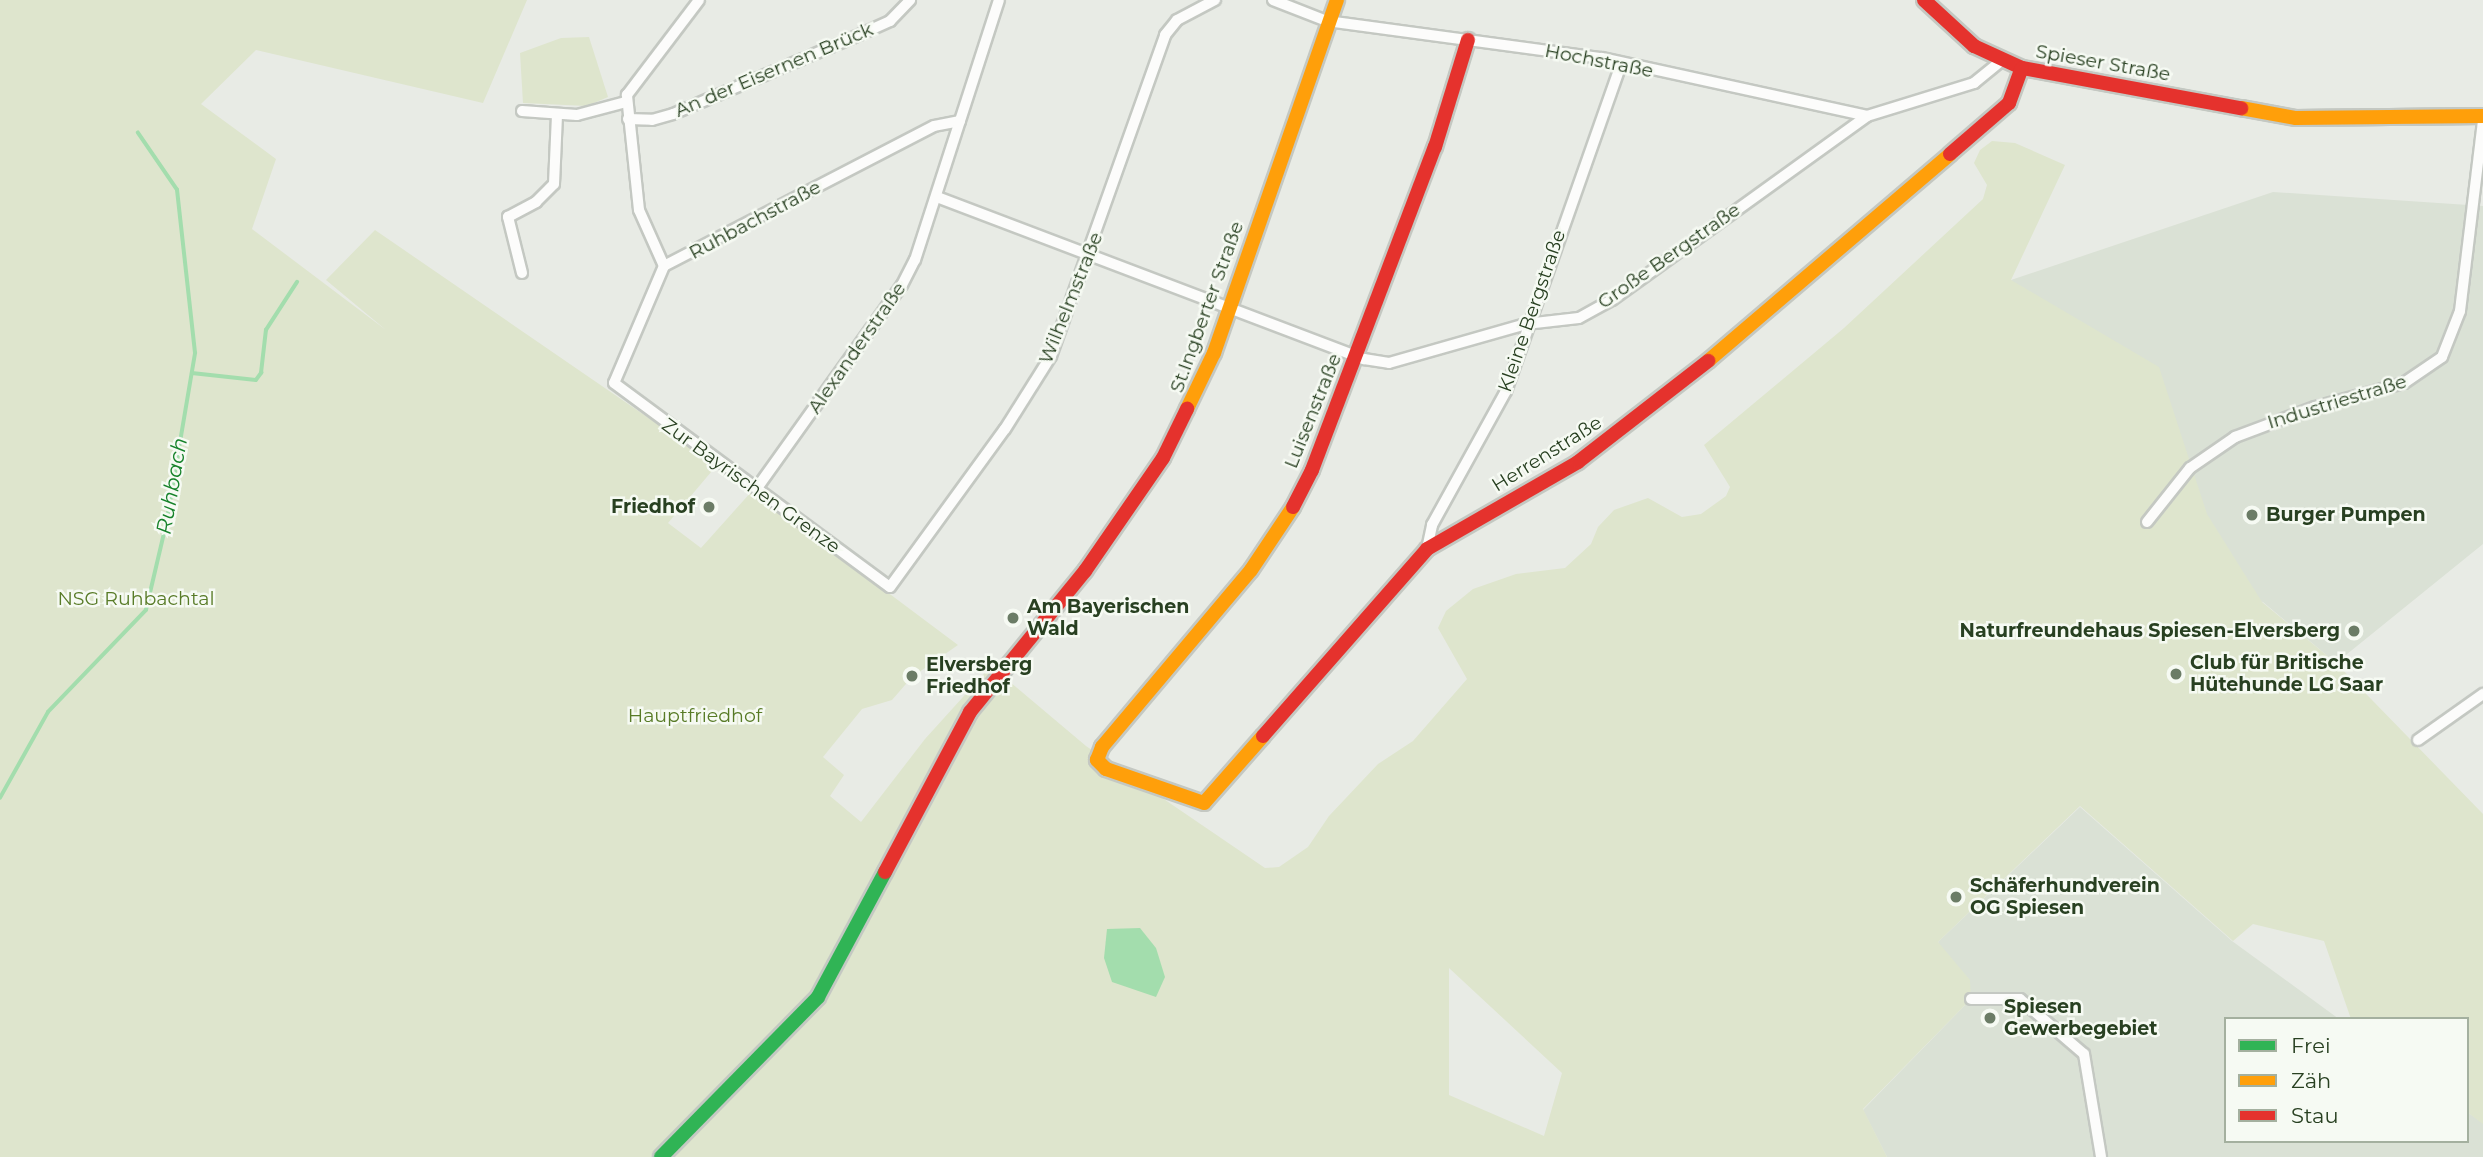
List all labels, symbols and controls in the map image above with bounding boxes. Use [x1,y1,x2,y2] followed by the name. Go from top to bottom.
[671,18,877,122] street label: An der Eisernen Brück
[1543,39,1655,83] street label: Hochstraße
[2034,40,2172,86] street label: Spieser Straße
[685,176,825,264] street label: Ruhbachstraße
[1593,198,1745,314] street label: Große Bergstraße
[1165,218,1249,396] street label: St.Ingberter Straße
[1494,227,1570,395] street label: Kleine Bergstraße
[1034,229,1108,367] street label: Wilhelmstraße
[803,278,911,418] street label: Alexanderstraße
[1280,350,1346,472] street label: Luisenstraße
[2265,370,2409,434] street label: Industriestraße
[1488,411,1606,497] street label: Herrenstraße
[657,414,845,558] street label: Zur Bayrischen Grenze
[151,436,193,536] water label: Ruhbach
[611,496,695,518] place label: Friedhof
[701,499,717,515] marker: Friedhof
[2266,504,2426,526] place label: Burger Pumpen
[2244,507,2260,523] marker: Burger Pumpen
[57,588,215,610] park label: NSG Ruhbachtal
[1027,596,1189,640] place label: Am Bayerischen Wald
[1005,610,1021,626] marker: Am Bayerischen Wald
[1960,620,2340,642] place label: Naturfreundehaus Spiesen-Elversberg
[2346,623,2362,639] marker: Naturfreundehaus Spiesen-Elversberg
[2190,652,2383,696] place label: Club für Britische Hütehunde LG Saar
[926,654,1032,698] place label: Elversberg Friedhof
[2168,666,2184,682] marker: Club für Britische Hütehunde LG Saar
[904,668,920,684] marker: Elversberg Friedhof
[628,705,762,727] park label: Hauptfriedhof
[1970,875,2160,919] place label: Schäferhundverein OG Spiesen
[1948,889,1964,905] marker: Schäferhundverein OG Spiesen
[2004,996,2158,1040] place label: Spiesen Gewerbegebiet
[1982,1010,1998,1026] marker: Spiesen Gewerbegebiet
[2224,1017,2469,1143] legend
[2291,1033,2331,1058] text: Frei
[2291,1068,2331,1093] text: Zäh
[2291,1103,2339,1128] text: Stau

